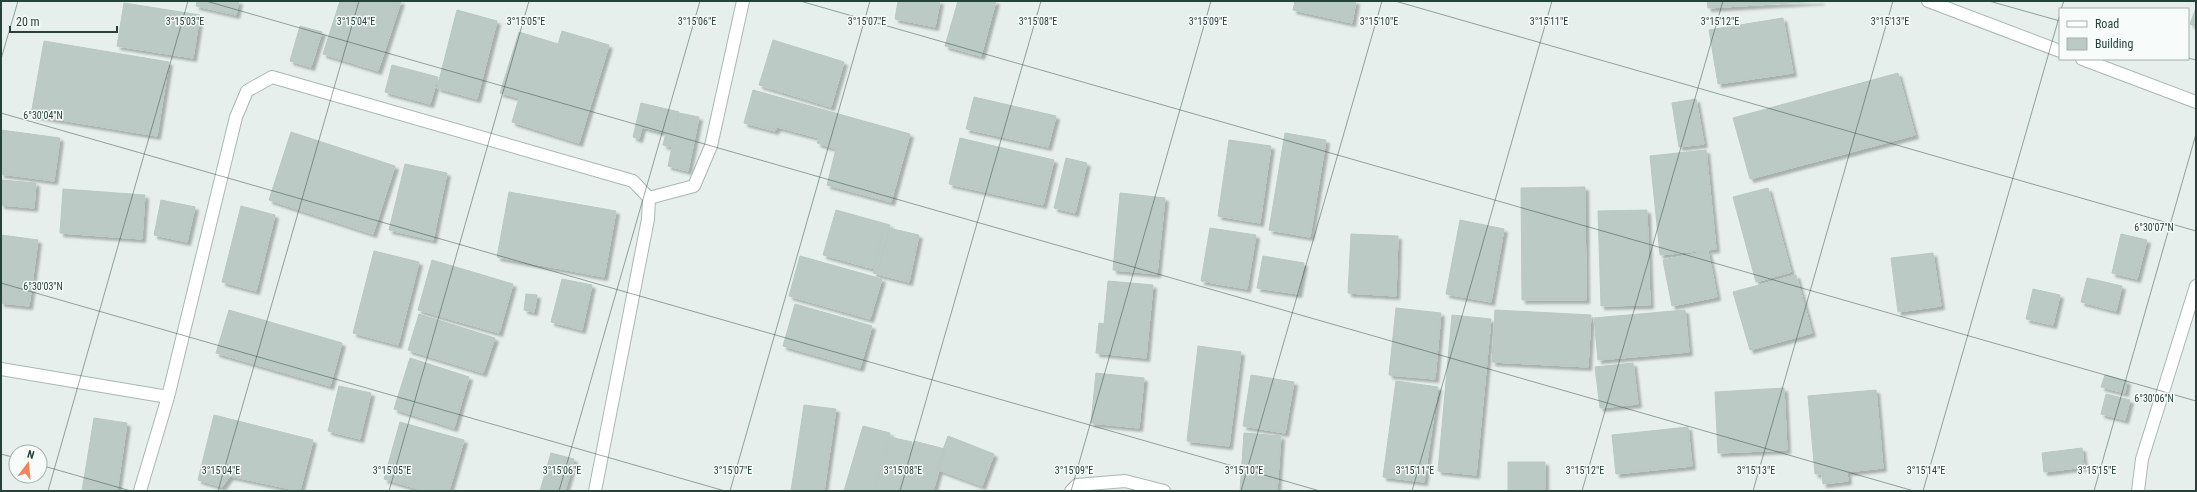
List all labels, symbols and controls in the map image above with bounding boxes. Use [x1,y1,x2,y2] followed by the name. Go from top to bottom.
[10,8,117,34] scale bar
[2059,8,2189,60] legend
[16,15,40,29] text: 20 m
[166,16,204,27] text: 3°15'03"E
[337,16,375,27] text: 3°15'04"E
[507,16,545,27] text: 3°15'05"E
[678,16,716,27] text: 3°15'06"E
[848,16,886,27] text: 3°15'07"E
[1019,16,1057,27] text: 3°15'08"E
[1189,16,1227,27] text: 3°15'09"E
[1360,16,1398,27] text: 3°15'10"E
[1530,16,1568,27] text: 3°15'11"E
[1701,16,1739,27] text: 3°15'12"E
[1871,16,1909,27] text: 3°15'13"E
[2095,17,2119,31] text: Road
[2095,37,2133,51] text: Building
[23,110,63,121] text: 6°30'04"N
[2134,222,2174,233] text: 6°30'07"N
[23,281,63,292] text: 6°30'03"N
[2134,393,2174,404] text: 6°30'06"N
[8,444,48,484] north arrow
[26,448,36,462] text: N
[202,465,240,476] text: 3°15'04"E
[373,465,411,476] text: 3°15'05"E
[543,465,581,476] text: 3°15'06"E
[714,465,752,476] text: 3°15'07"E
[884,465,922,476] text: 3°15'08"E
[1055,465,1093,476] text: 3°15'09"E
[1225,465,1263,476] text: 3°15'10"E
[1396,465,1434,476] text: 3°15'11"E
[1566,465,1604,476] text: 3°15'12"E
[1737,465,1775,476] text: 3°15'13"E
[1907,465,1945,476] text: 3°15'14"E
[2078,465,2116,476] text: 3°15'15"E

